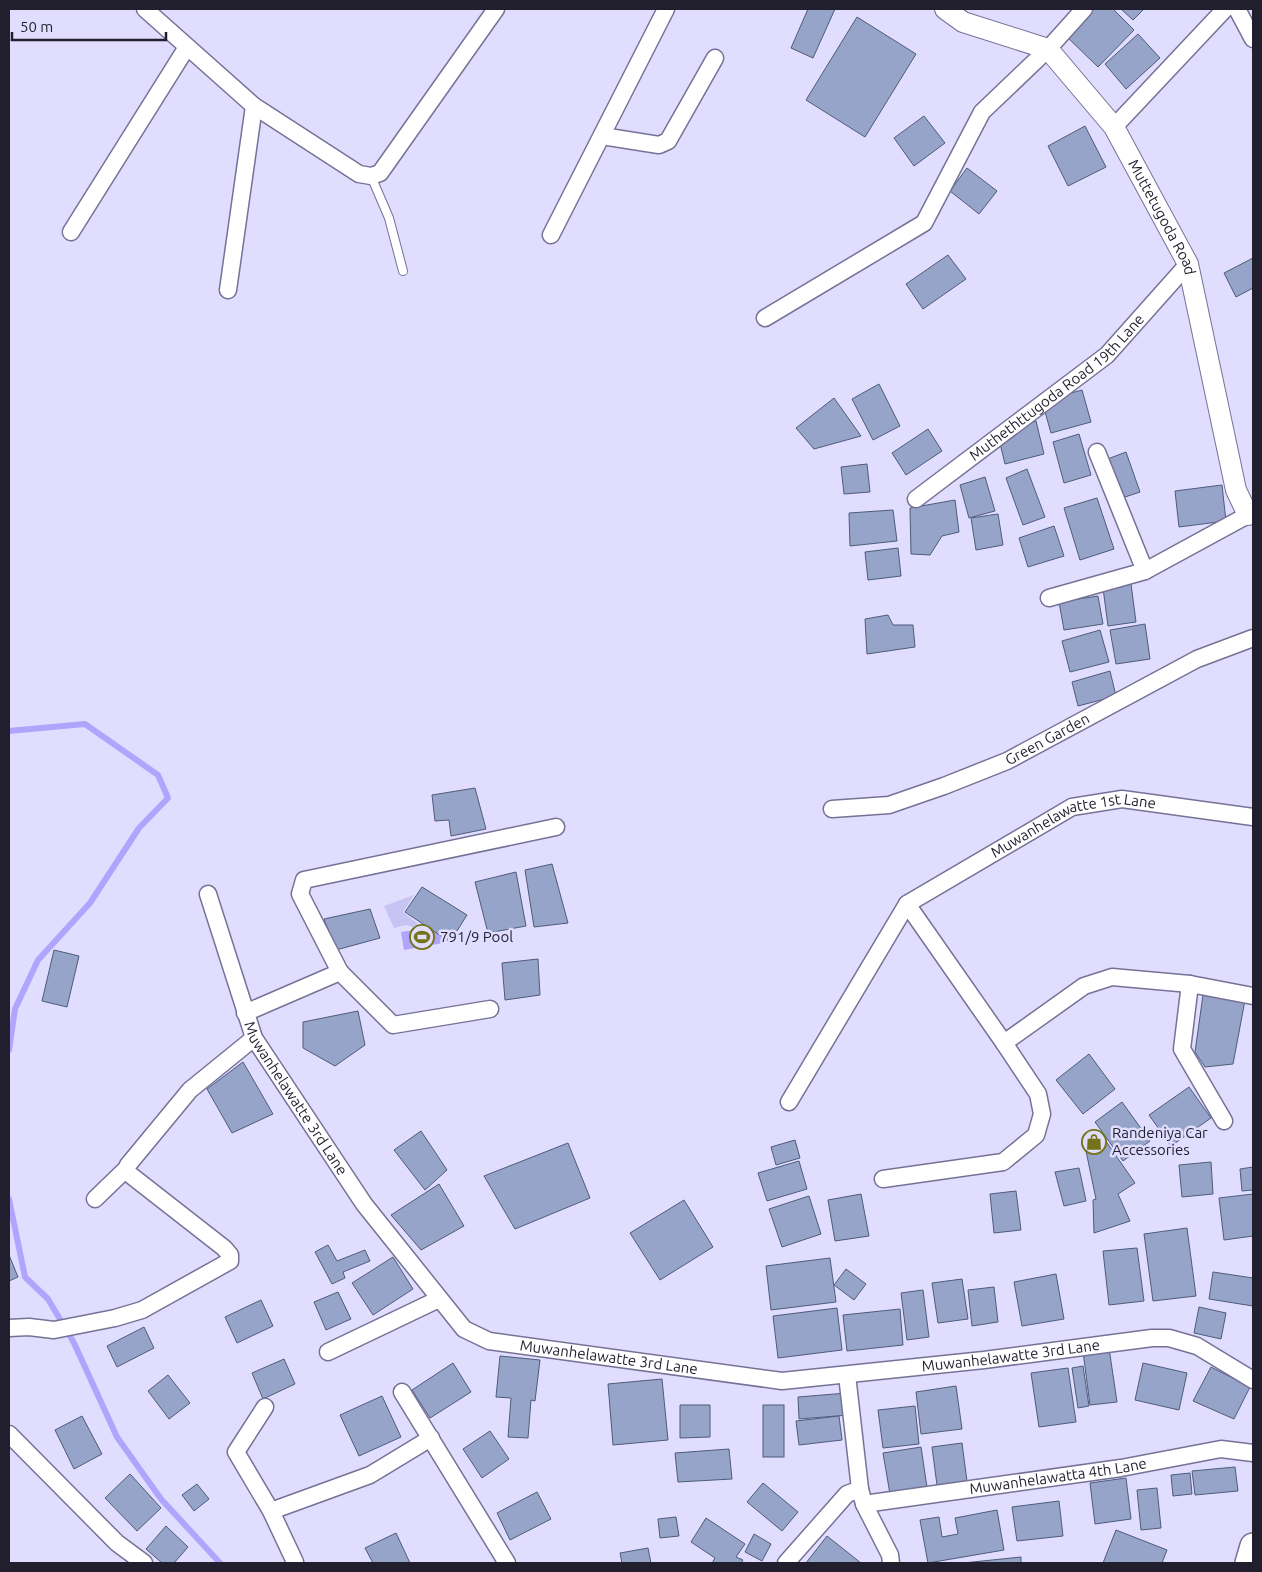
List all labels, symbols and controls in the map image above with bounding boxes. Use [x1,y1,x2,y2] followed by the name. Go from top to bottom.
[12,10,166,42] scale bar
[20,18,53,35] text: 50 m
[1125,156,1199,276] street label: Muttetugoda Road
[966,310,1147,464] street label: Muthethttugoda Road 19th Lane
[1002,709,1092,768] street label: Green Garden
[988,790,1157,861] street label: Muwanhelawatte 1st Lane
[409,924,435,950] sports icon: 791/9 Pool
[440,928,513,945] place label: 791/9 Pool
[241,1019,351,1178] street label: Muwanhelawatte 3rd Lane
[1112,1124,1208,1158] place label: Randeniya Car Accessories
[1081,1129,1107,1155] shop icon: Randeniya Car Accessories
[519,1336,699,1377] street label: Muwanhelawatte 3rd Lane
[921,1336,1101,1374] street label: Muwanhelawatte 3rd Lane
[968,1454,1148,1497] street label: Muwanhelawatta 4th Lane

